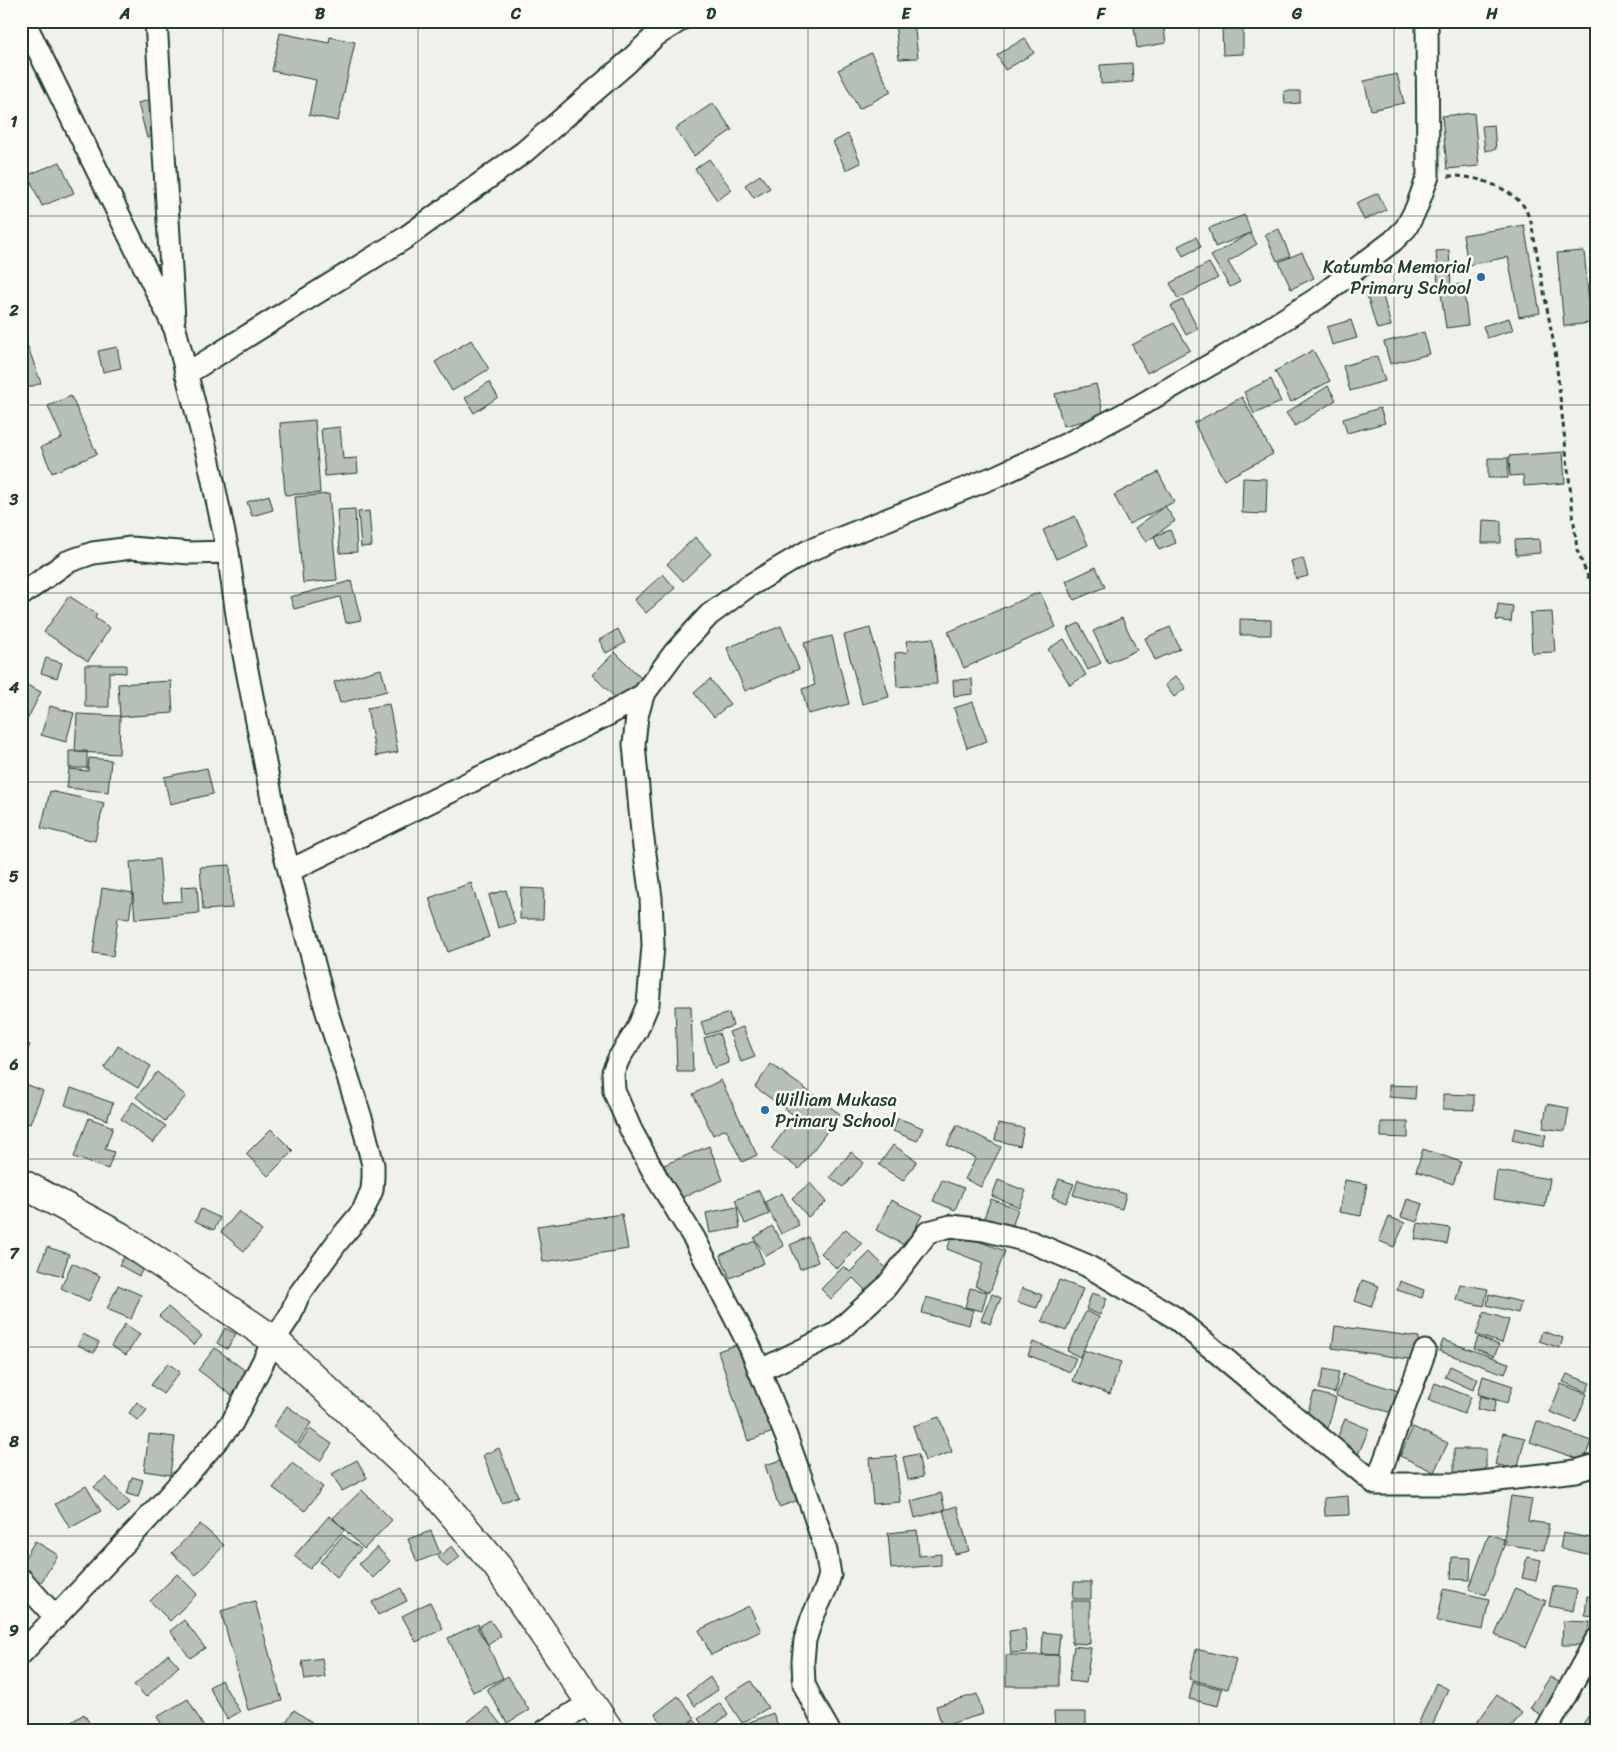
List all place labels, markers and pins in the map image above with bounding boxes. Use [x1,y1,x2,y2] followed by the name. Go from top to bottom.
[1323,251,1472,304] place label: Katumba Memorial Primary School
[1475,271,1487,283] marker: Katumba Memorial Primary School
[775,1084,897,1137] place label: William Mukasa Primary School
[759,1104,771,1116] marker: William Mukasa Primary School

